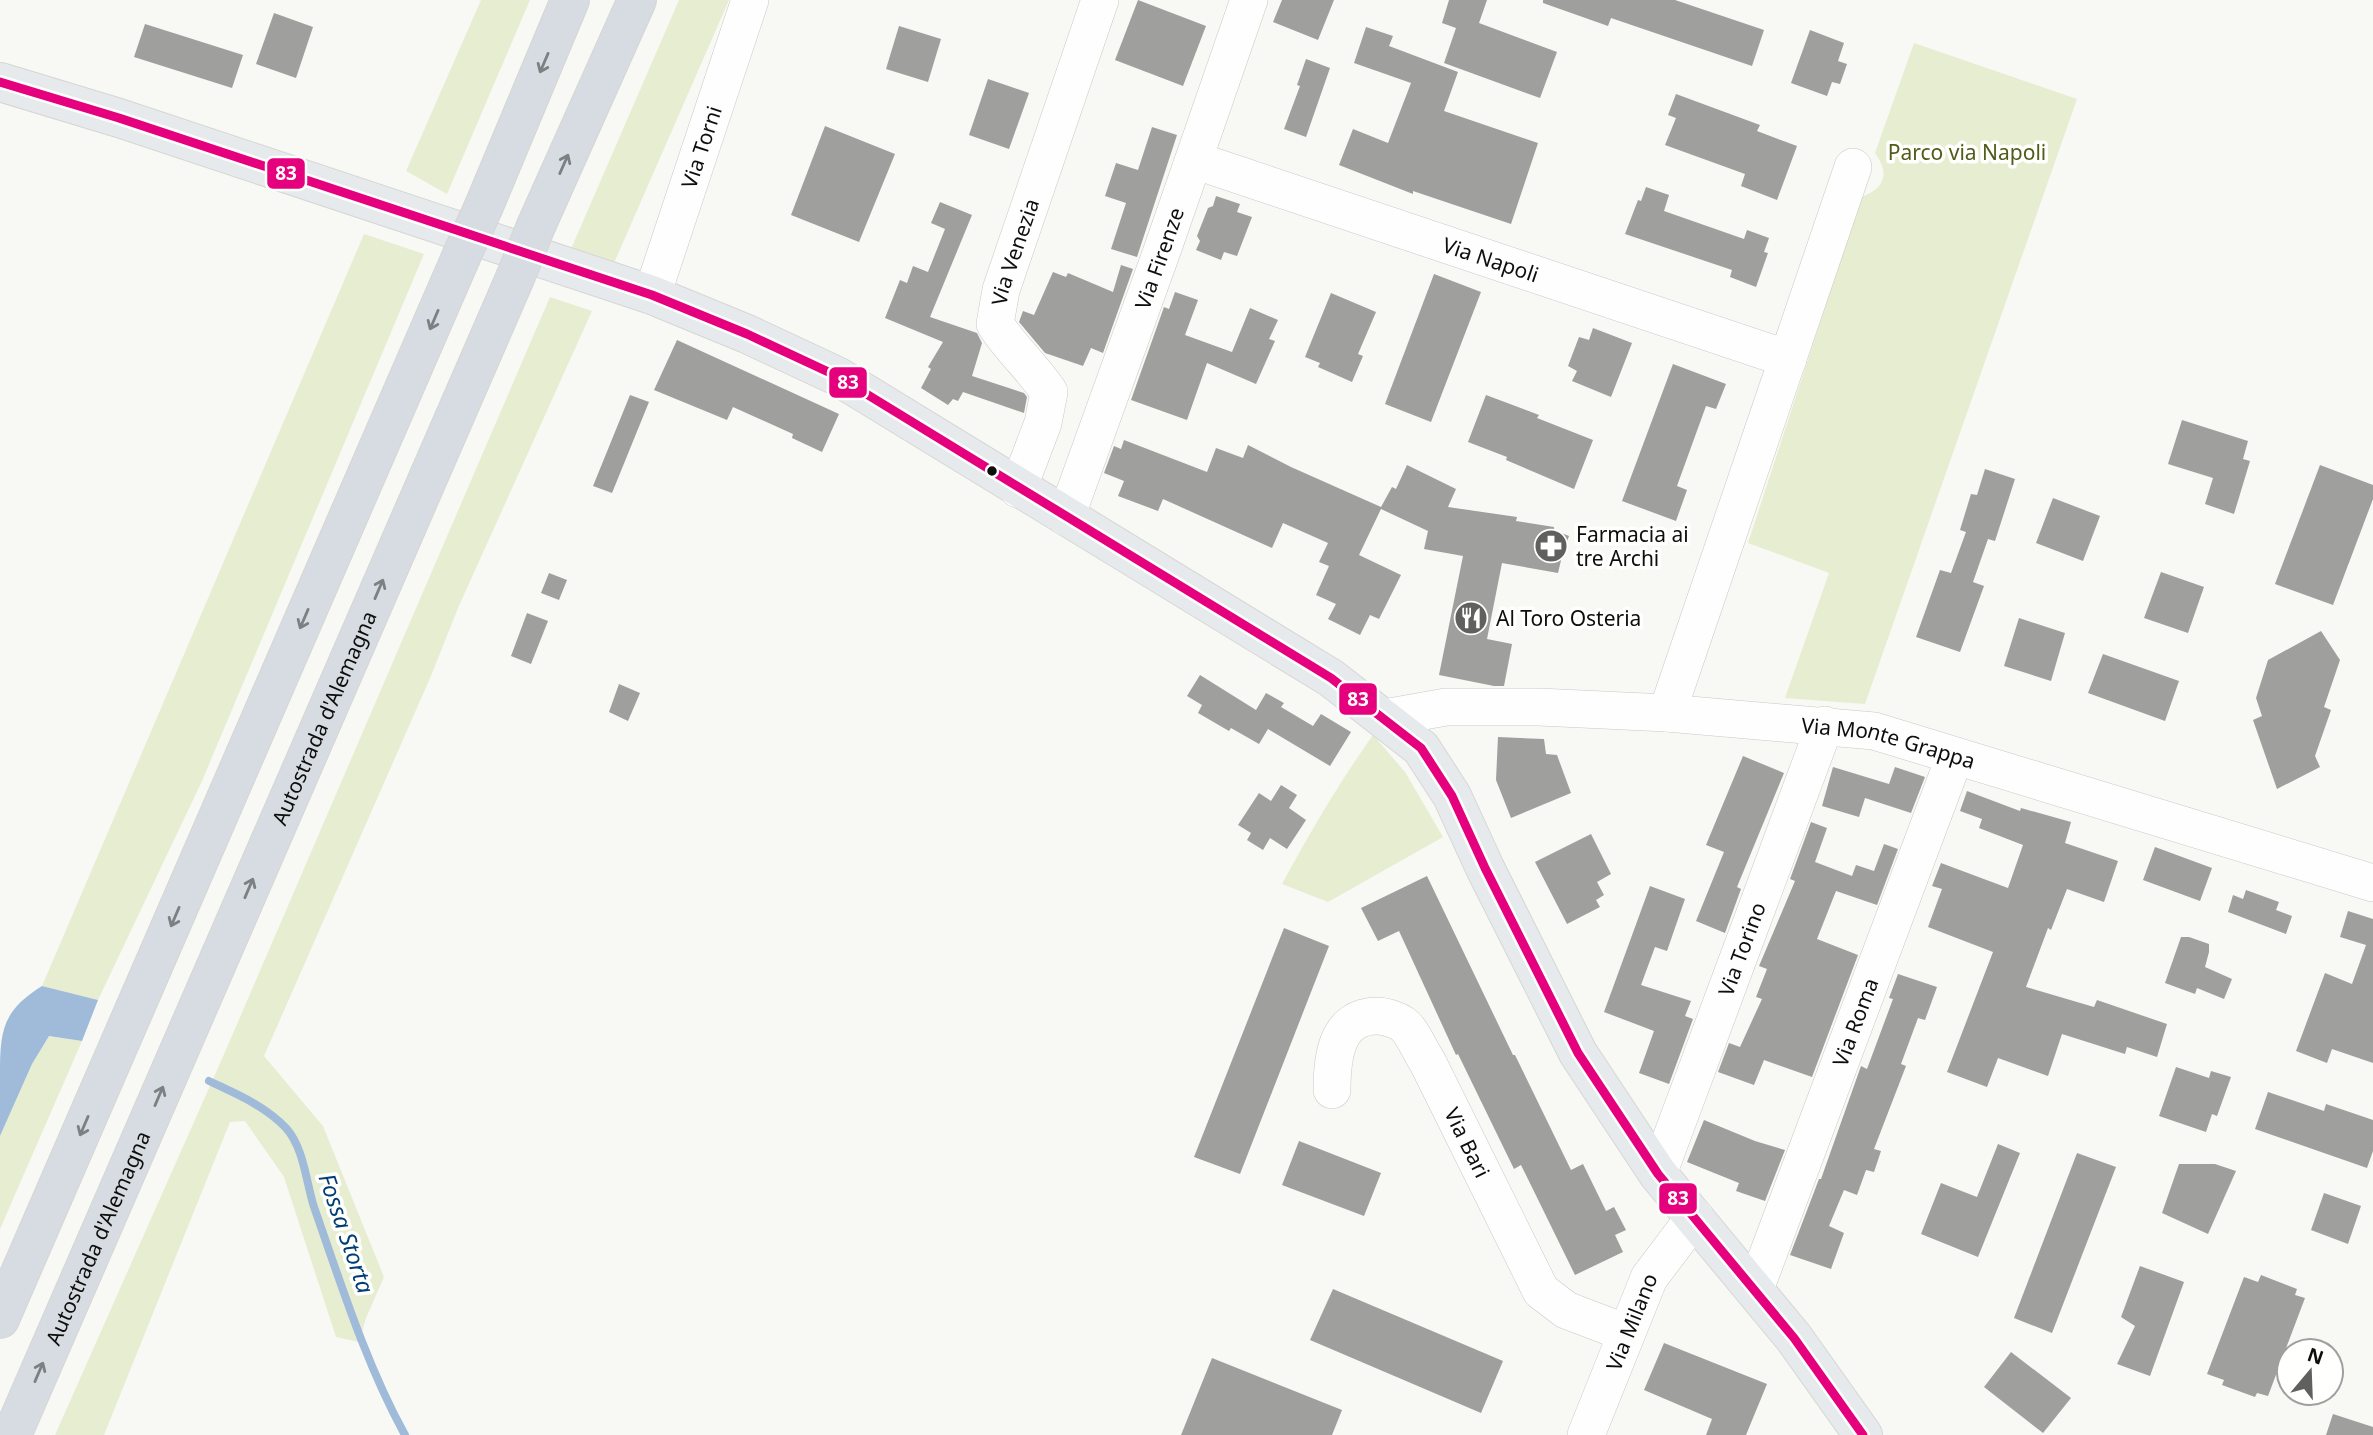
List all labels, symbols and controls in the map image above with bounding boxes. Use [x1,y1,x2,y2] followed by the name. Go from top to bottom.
[537,52,550,73] one-way arrow
[674,102,728,192] street label: Via Torni
[1888,138,2046,166] park label: Parco via Napoli
[558,154,571,175] one-way arrow
[266,157,306,190] line badge: 83
[275,160,297,186] text: 83
[985,195,1045,307] street label: Via Venezia
[1128,203,1190,313] street label: Via Firenze
[1439,230,1542,289] street label: Via Napoli
[427,309,440,330] one-way arrow
[828,366,868,399] line badge: 83
[837,369,859,395] text: 83
[985,464,999,478] unlabelled marker
[1576,520,1689,572] place label: Farmacia ai tre Archi
[1532,527,1570,565] pharmacy icon: Farmacia ai tre Archi
[373,579,386,600] one-way arrow
[1452,599,1490,637] restaurant icon: Al Toro Osteria
[1496,604,1641,632] place label: Al Toro Osteria
[265,607,383,829] street label: Autostrada d'Alemagna
[297,607,310,629] one-way arrow
[1338,682,1378,716] line badge: 83
[1347,686,1369,712] text: 83
[1800,711,1979,775] street label: Via Monte Grappa
[244,877,257,899] one-way arrow
[1711,898,1772,1000] street label: Via Torino
[168,906,181,927] one-way arrow
[1826,974,1884,1070] street label: Via Roma
[153,1086,166,1108] one-way arrow
[1438,1103,1497,1182] street label: Via Bari
[77,1115,90,1136] one-way arrow
[39,1127,157,1349] street label: Autostrada d'Alemagna
[312,1169,382,1297] water label: Fossa Storta
[1658,1182,1698,1215] line badge: 83
[1667,1185,1689,1211] text: 83
[1599,1269,1664,1375] street label: Via Milano
[2275,1337,2345,1407] north arrow
[2304,1341,2327,1371] text: N
[33,1362,46,1384] one-way arrow

